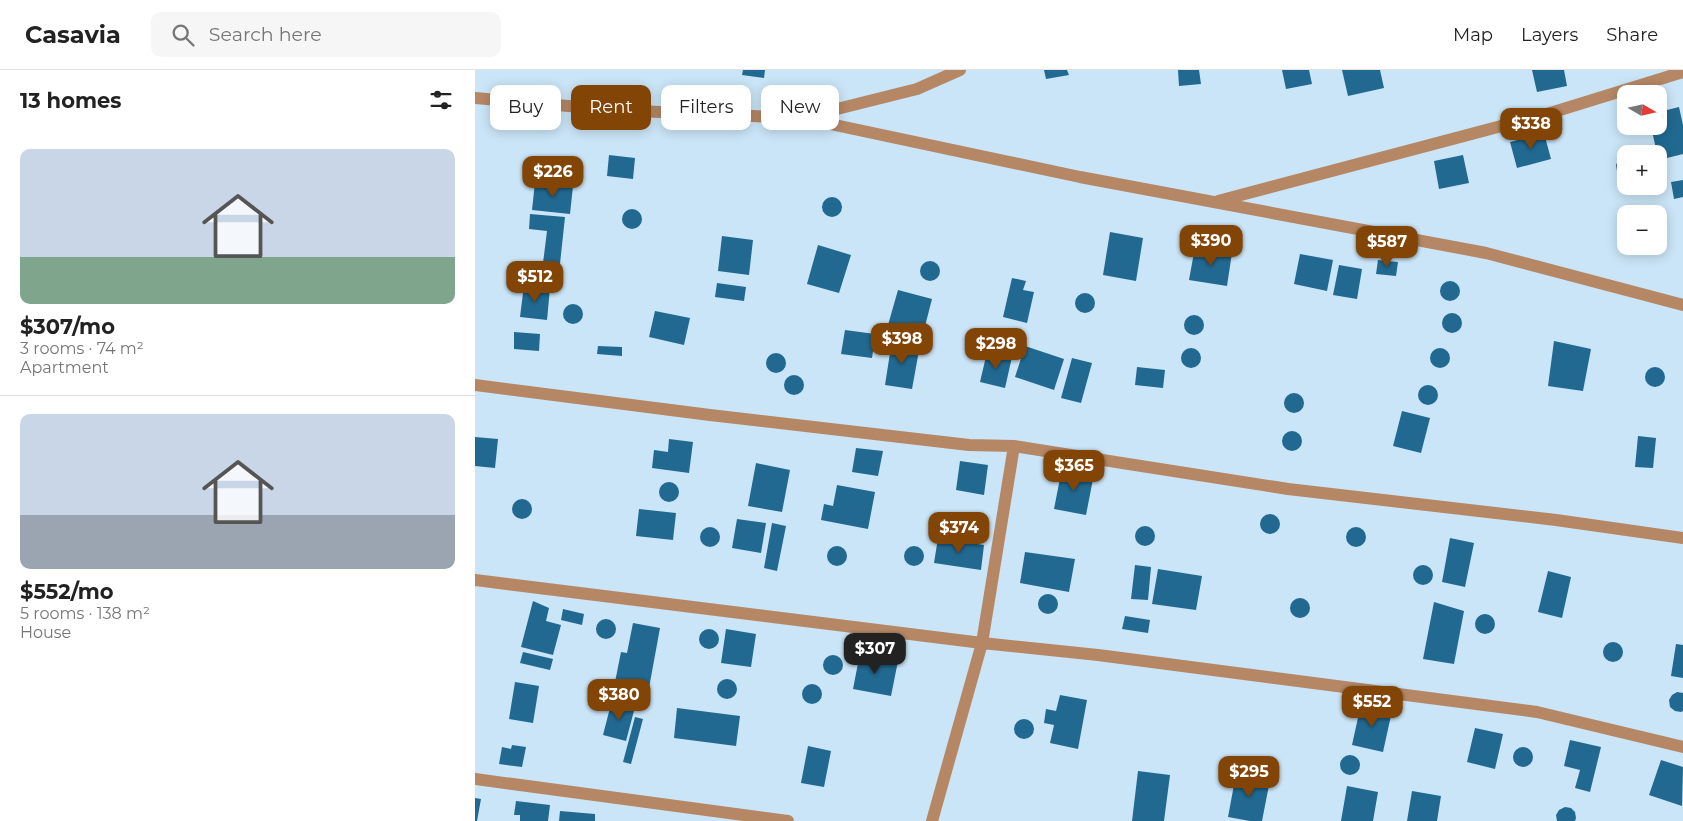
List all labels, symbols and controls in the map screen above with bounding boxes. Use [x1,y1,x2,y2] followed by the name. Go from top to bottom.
[151,12,501,57] search box
[25,20,121,49] text: Casavia
[169,21,197,49] icon: search
[209,23,322,46] text: Search here
[1453,24,1493,46] text: Map
[1521,24,1578,46] text: Layers
[1606,24,1658,46] text: Share
[490,85,561,130] chip: Buy
[571,85,651,130] chip: Rent
[661,85,751,130] chip: Filters
[761,85,839,130] chip: New
[1617,85,1667,135] north arrow
[1617,85,1667,255] map controls
[427,86,455,114] icon: filters
[20,88,121,113] text: 13 homes
[1501,108,1561,150] pin: $338
[1511,114,1551,133] text: $338
[1617,145,1667,195] button: +
[523,156,583,198] pin: $226
[533,162,573,181] text: $226
[193,181,283,271] icon: home
[1617,205,1667,255] button: −
[1181,224,1241,267] pin: $390
[1357,226,1417,268] pin: $587
[1191,231,1231,250] text: $390
[1367,232,1407,251] text: $587
[505,260,565,303] pin: $512
[517,267,553,286] text: $512
[20,314,115,339] text: $307/mo
[872,322,932,365] pin: $398
[966,328,1026,370] pin: $298
[882,329,922,348] text: $398
[976,334,1016,353] text: $298
[20,339,144,358] text: 3 rooms · 74 m²
[20,358,109,377] text: Apartment
[193,447,283,537] icon: home
[1044,450,1104,492] pin: $365
[1054,456,1094,475] text: $365
[929,512,989,554] pin: $374
[939,518,979,537] text: $374
[20,579,114,604] text: $552/mo
[20,604,150,623] text: 5 rooms · 138 m²
[20,623,71,642] text: House
[845,632,905,675] pin: $307
[855,639,895,658] text: $307
[589,678,649,721] pin: $380
[598,685,640,704] text: $380
[1342,686,1402,728] pin: $552
[1353,692,1391,711] text: $552
[1219,756,1279,798] pin: $295
[1229,762,1269,781] text: $295

